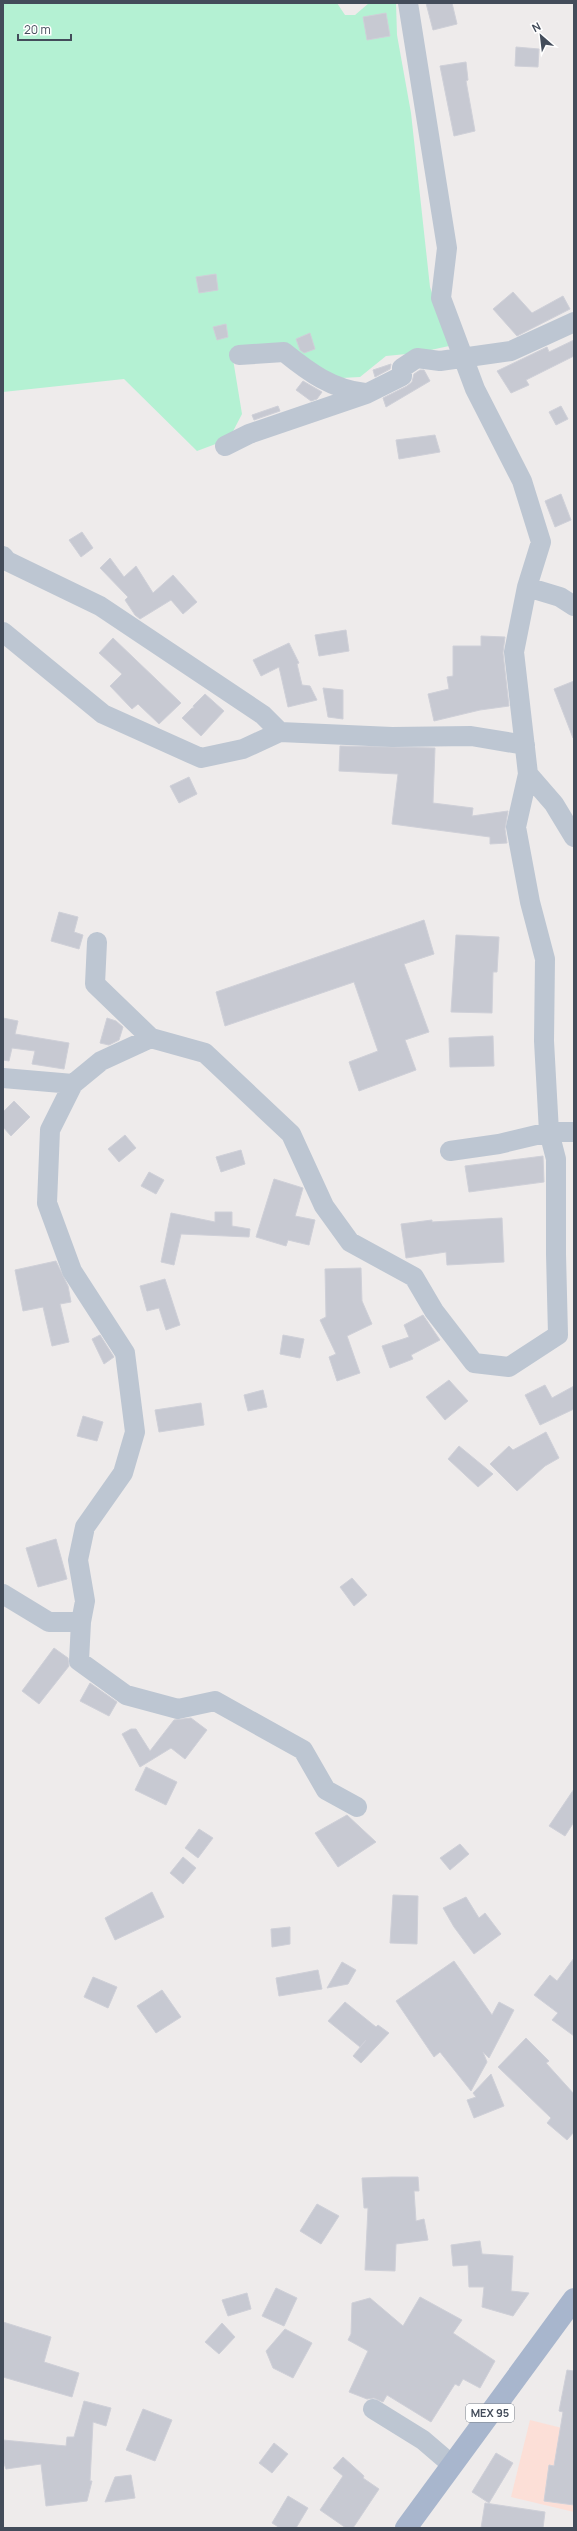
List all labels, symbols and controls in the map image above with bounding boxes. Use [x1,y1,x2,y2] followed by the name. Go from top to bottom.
[18,16,71,42] scale bar
[521,16,561,56] north arrow
[529,18,543,35] text: N
[24,21,51,38] text: 20 m
[466,2404,514,2422] road number: MEX 95

